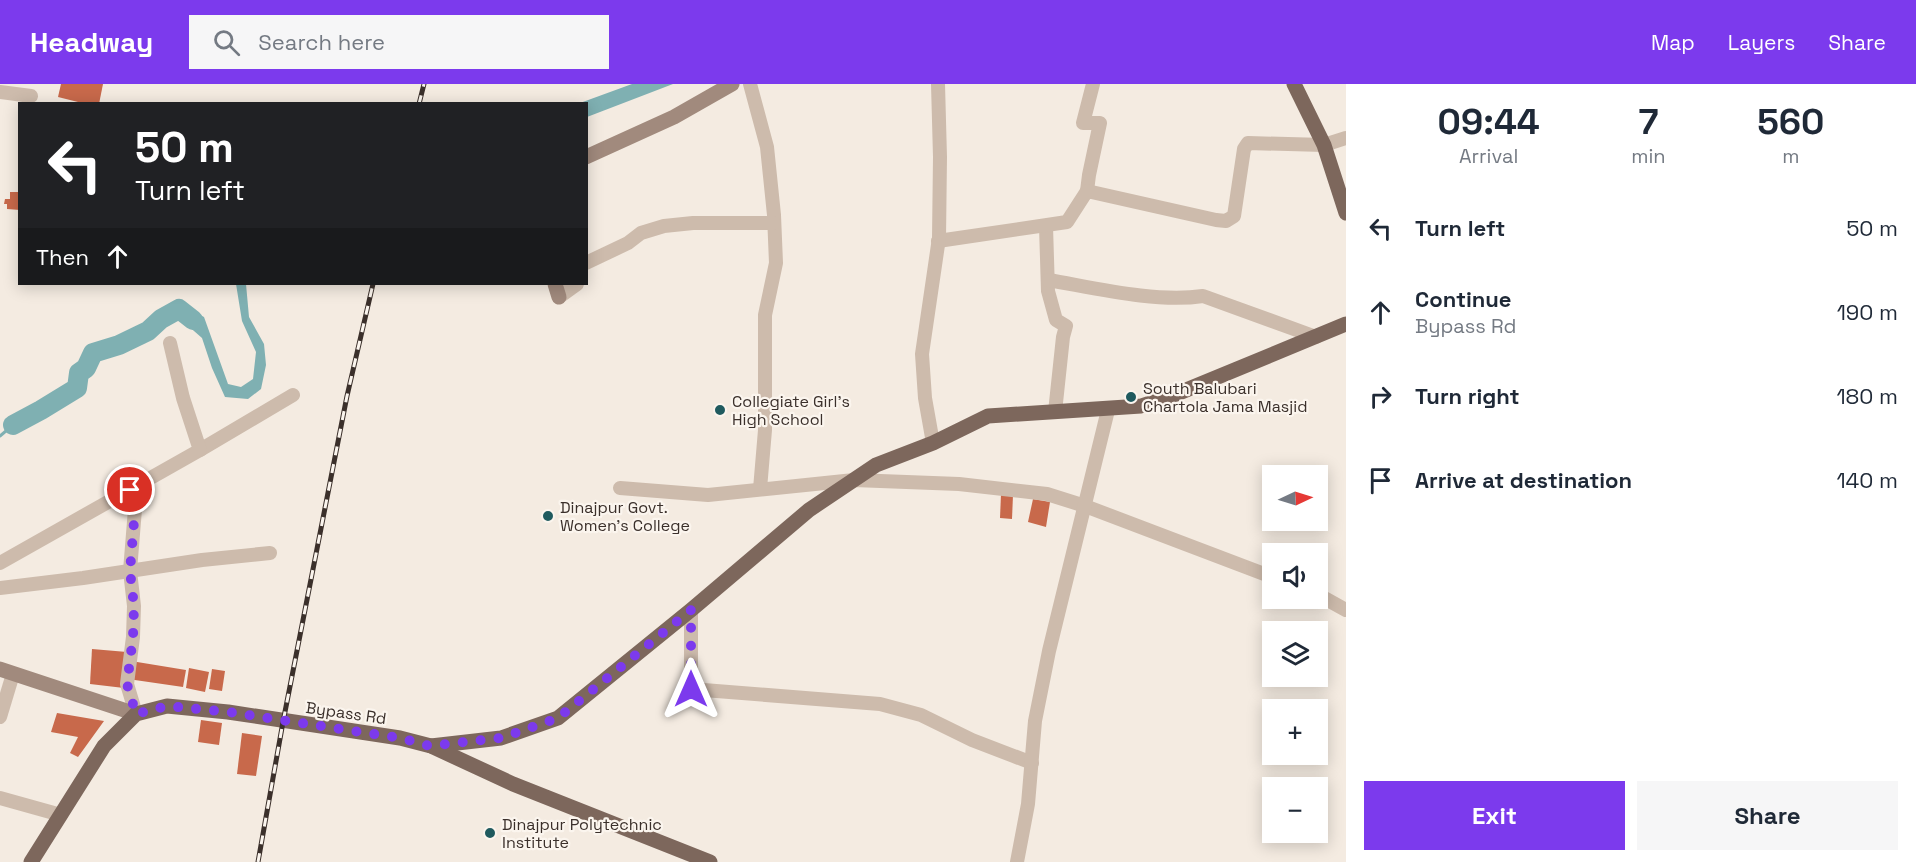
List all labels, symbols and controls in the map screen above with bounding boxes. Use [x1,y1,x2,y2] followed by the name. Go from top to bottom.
[189,15,609,69] search box
[30,24,153,60] text: Headway
[210,26,243,59] icon: search
[258,28,385,56] text: Search here
[1651,29,1695,56] text: Map
[1728,29,1795,56] text: Layers
[1828,29,1886,56] text: Share
[1438,99,1540,145] text: 09:44
[1638,99,1658,145] text: 7
[1757,99,1824,145] text: 560
[135,121,234,174] text: 50 m
[36,126,114,204] icon: left
[1459,143,1518,169] text: Arrival
[1631,143,1666,169] text: min
[1782,143,1799,169] text: m
[135,173,245,208] text: Turn left
[1364,212,1397,245] icon: left
[1415,214,1505,242] text: Turn left
[1846,214,1898,242] text: 50 m
[101,240,134,273] icon: ahead
[36,243,89,271] text: Then
[1415,285,1511,313] text: Continue
[1364,296,1397,329] icon: ahead
[1837,298,1898,326] text: 190 m
[1415,313,1516,339] text: Bypass Rd
[1143,378,1307,417] place label: South Balubari Chartola Jama Masjid
[1364,380,1397,413] icon: right
[1415,382,1520,410] text: Turn right
[1836,382,1898,410] text: 180 m
[1124,390,1138,404] marker: South Balubari Chartola Jama Masjid
[732,391,850,430] place label: Collegiate Girl's High School
[713,403,727,417] marker: Collegiate Girl's High School
[104,464,155,515] pin
[1364,464,1397,497] icon: arrive
[1262,465,1328,531] north arrow
[1262,465,1328,843] map controls
[1415,466,1632,494] text: Arrive at destination
[1836,466,1898,494] text: 140 m
[113,473,146,506] icon: arrive
[560,497,690,536] place label: Dinajpur Govt. Women's College
[541,509,555,523] marker: Dinajpur Govt. Women's College
[1262,543,1328,609] button: sound
[1262,621,1328,687] button: layers
[659,657,723,721] position arrow
[304,697,388,729] street label: Bypass Rd
[1262,699,1328,765] button: +
[1262,777,1328,843] button: −
[1364,781,1625,850] button: Exit
[1637,781,1898,850] button: Share
[502,814,662,853] place label: Dinajpur Polytechnic Institute
[483,826,497,840] marker: Dinajpur Polytechnic Institute

